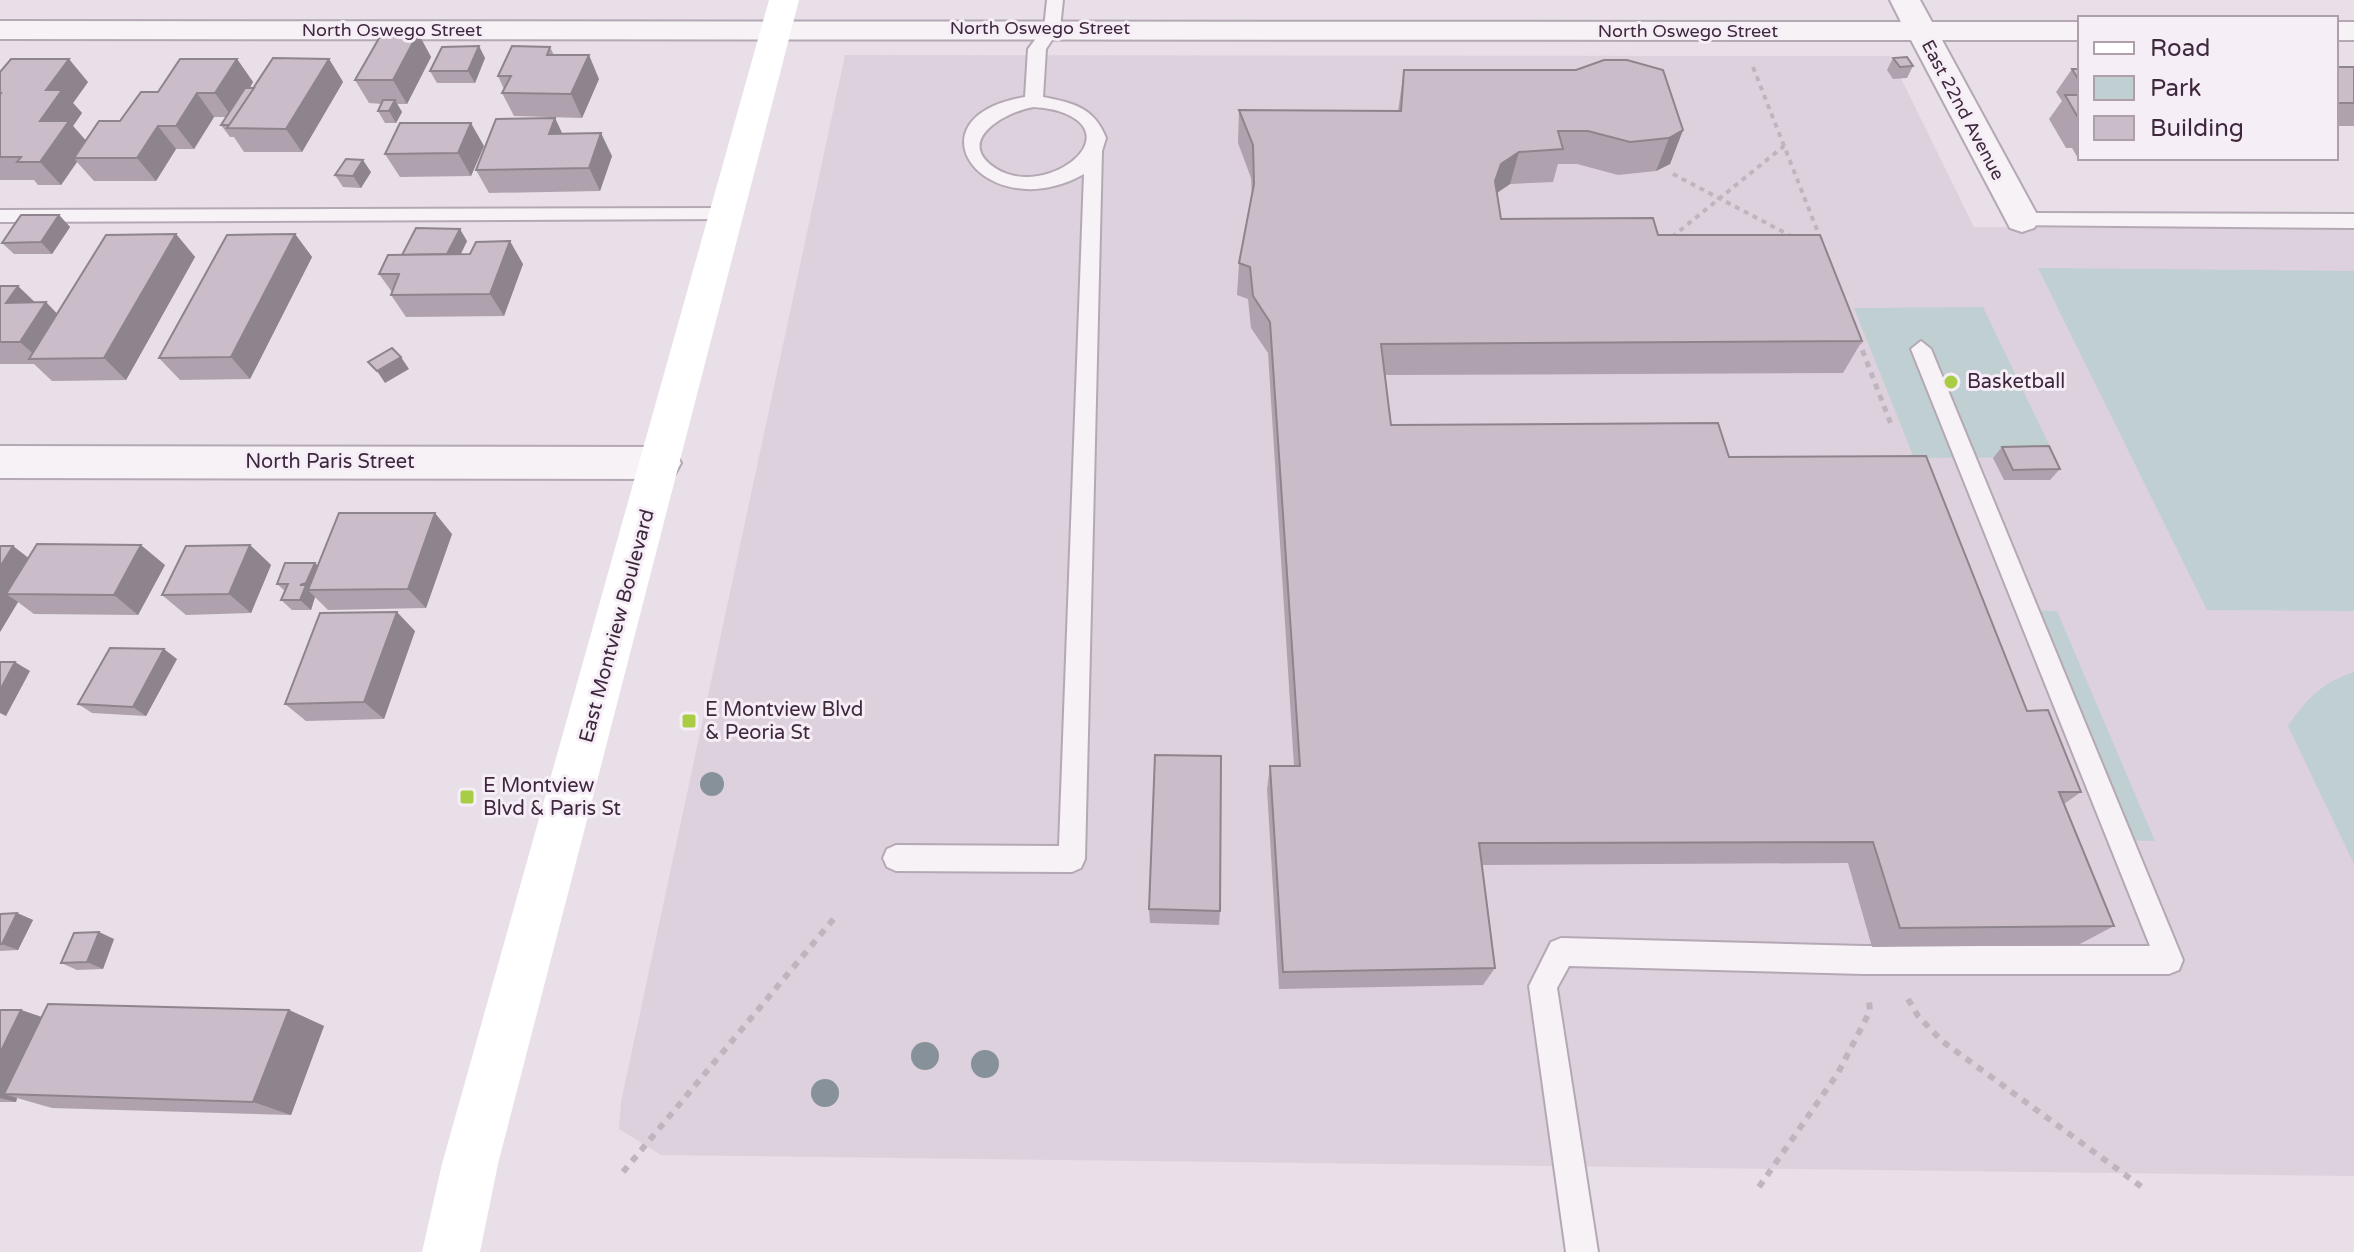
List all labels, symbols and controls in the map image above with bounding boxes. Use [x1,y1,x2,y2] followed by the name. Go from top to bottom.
[2078,16,2338,160] legend
[950,17,1130,39] street label: North Oswego Street
[302,19,482,41] street label: North Oswego Street
[1598,20,1778,42] street label: North Oswego Street
[2150,34,2210,63] text: Road
[1917,36,2009,184] street label: East 22nd Avenue
[2150,74,2201,103] text: Park
[2150,114,2244,143] text: Building
[1967,370,2065,394] place label: Basketball
[1942,373,1960,391] marker: Basketball
[245,450,415,474] street label: North Paris Street
[574,507,660,745] street label: East Montview Boulevard
[705,698,863,745] place label: E Montview Blvd & Peoria St
[680,712,698,730] marker: E Montview Blvd & Peoria St
[483,774,621,821] place label: E Montview Blvd & Paris St
[458,788,476,806] marker: E Montview Blvd & Paris St

